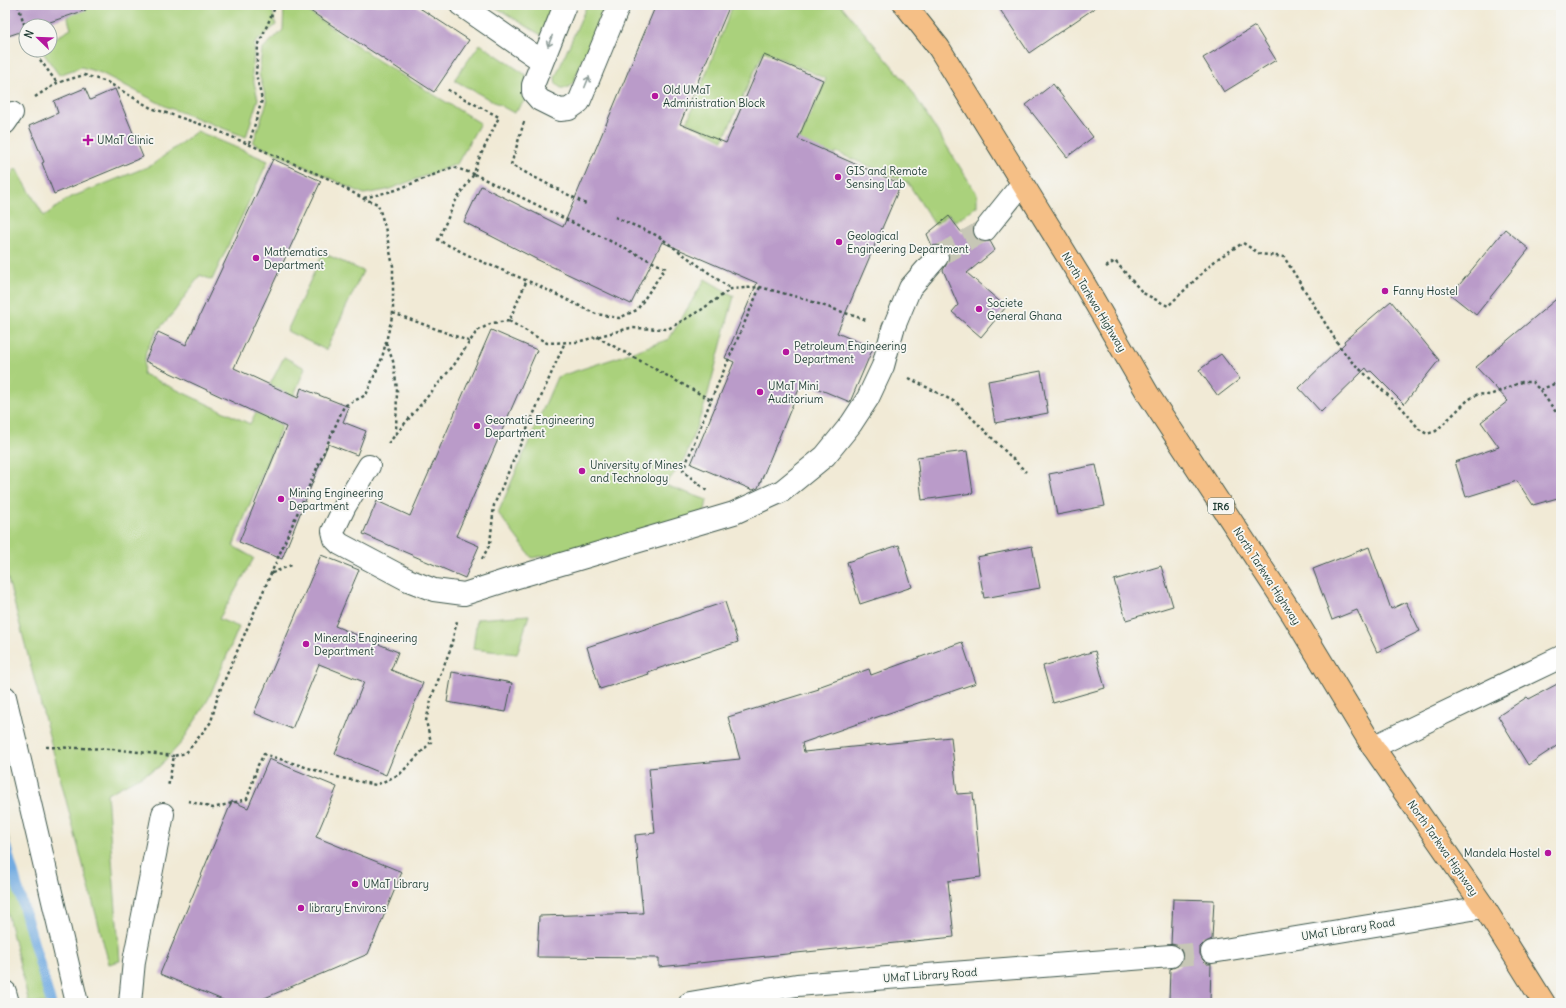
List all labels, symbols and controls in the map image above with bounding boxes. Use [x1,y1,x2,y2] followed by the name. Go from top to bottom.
[18,18,58,58] north arrow
[21,28,37,40] text: N
[546,35,554,47] one-way arrow
[584,76,591,88] one-way arrow
[663,83,766,110] place label: Old UMaT Administration Block
[650,91,660,101] marker: Old UMaT Administration Block
[97,133,154,147] place label: UMaT Clinic
[82,134,94,146] marker: UMaT Clinic
[846,164,927,191] place label: GIS and Remote Sensing Lab
[833,172,843,182] marker: GIS and Remote Sensing Lab
[847,229,969,256] place label: Geological Engineering Department
[834,237,844,247] marker: Geological Engineering Department
[264,245,328,272] place label: Mathematics Department
[1059,250,1129,354] street label: North Tarkwa Highway
[251,253,261,263] marker: Mathematics Department
[1393,284,1458,298] place label: Fanny Hostel
[1380,286,1390,296] marker: Fanny Hostel
[987,296,1062,323] place label: Societe General Ghana
[974,304,984,314] marker: Societe General Ghana
[794,339,907,366] place label: Petroleum Engineering Department
[781,347,791,357] marker: Petroleum Engineering Department
[768,379,824,406] place label: UMaT Mini Auditorium
[755,387,765,397] marker: UMaT Mini Auditorium
[485,413,594,440] place label: Geomatic Engineering Department
[472,421,482,431] marker: Geomatic Engineering Department
[590,458,683,485] place label: University of Mines and Technology
[577,466,587,476] marker: University of Mines and Technology
[289,486,383,513] place label: Mining Engineering Department
[276,494,286,504] marker: Mining Engineering Department
[1208,498,1234,514] road number: IR6
[1230,525,1304,627] street label: North Tarkwa Highway
[314,631,417,658] place label: Minerals Engineering Department
[301,639,311,649] marker: Minerals Engineering Department
[1405,797,1481,899] street label: North Tarkwa Highway
[1464,846,1540,860] place label: Mandela Hostel
[1543,848,1553,858] marker: Mandela Hostel
[363,877,429,891] place label: UMaT Library
[350,879,360,889] marker: UMaT Library
[309,901,386,915] place label: library Environs
[296,903,306,913] marker: library Environs
[1300,915,1396,943] street label: UMaT Library Road
[882,965,978,985] street label: UMaT Library Road

